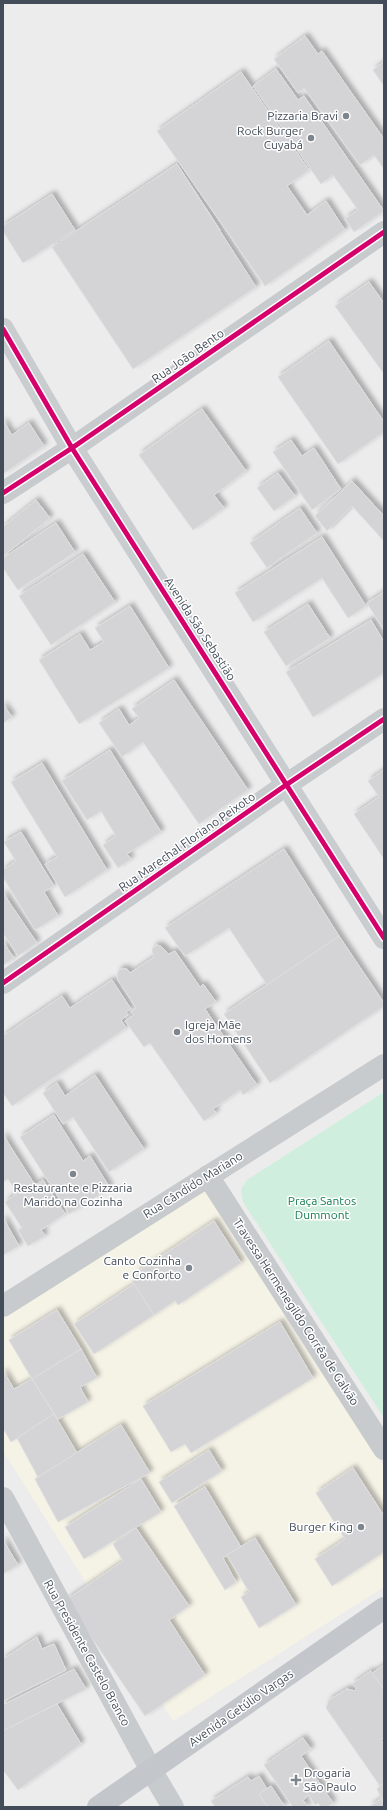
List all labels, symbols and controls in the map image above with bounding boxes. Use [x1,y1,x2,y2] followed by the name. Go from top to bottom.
[267,109,338,122] place label: Pizzaria Bravi
[341,111,351,121] marker: Pizzaria Bravi
[237,124,303,151] place label: Rock Burger Cuyabá
[306,133,316,143] marker: Rock Burger Cuyabá
[149,326,226,385] street label: Rua João Bento
[162,575,239,683] street label: Avenida São Sebastião
[116,789,257,894] street label: Rua Marechal Floriano Peixoto
[185,1018,251,1045] place label: Igreja Mãe dos Homens
[172,1027,182,1037] marker: Igreja Mãe dos Homens
[141,1149,245,1220] street label: Rua Cândido Mariano
[68,1169,78,1179] marker: Restaurante e Pizzaria Marido na Cozinha
[14,1181,132,1208] place label: Restaurante e Pizzaria Marido na Cozinha
[288,1194,356,1221] park label: Praça Santos Dummont
[231,1216,362,1408] street label: Travessa Hermenegildo Corrêa de Galvão
[104,1254,181,1281] place label: Canto Cozinha e Conforto
[184,1263,194,1273] marker: Canto Cozinha e Conforto
[289,1520,353,1533] place label: Burger King
[356,1522,366,1532] marker: Burger King
[42,1577,133,1728] street label: Rua Presidente Castelo Branco
[186,1667,295,1749] street label: Avenida Getúlio Vargas
[304,1766,357,1793] place label: Drogaria São Paulo
[291,1775,301,1785] marker: Drogaria São Paulo

